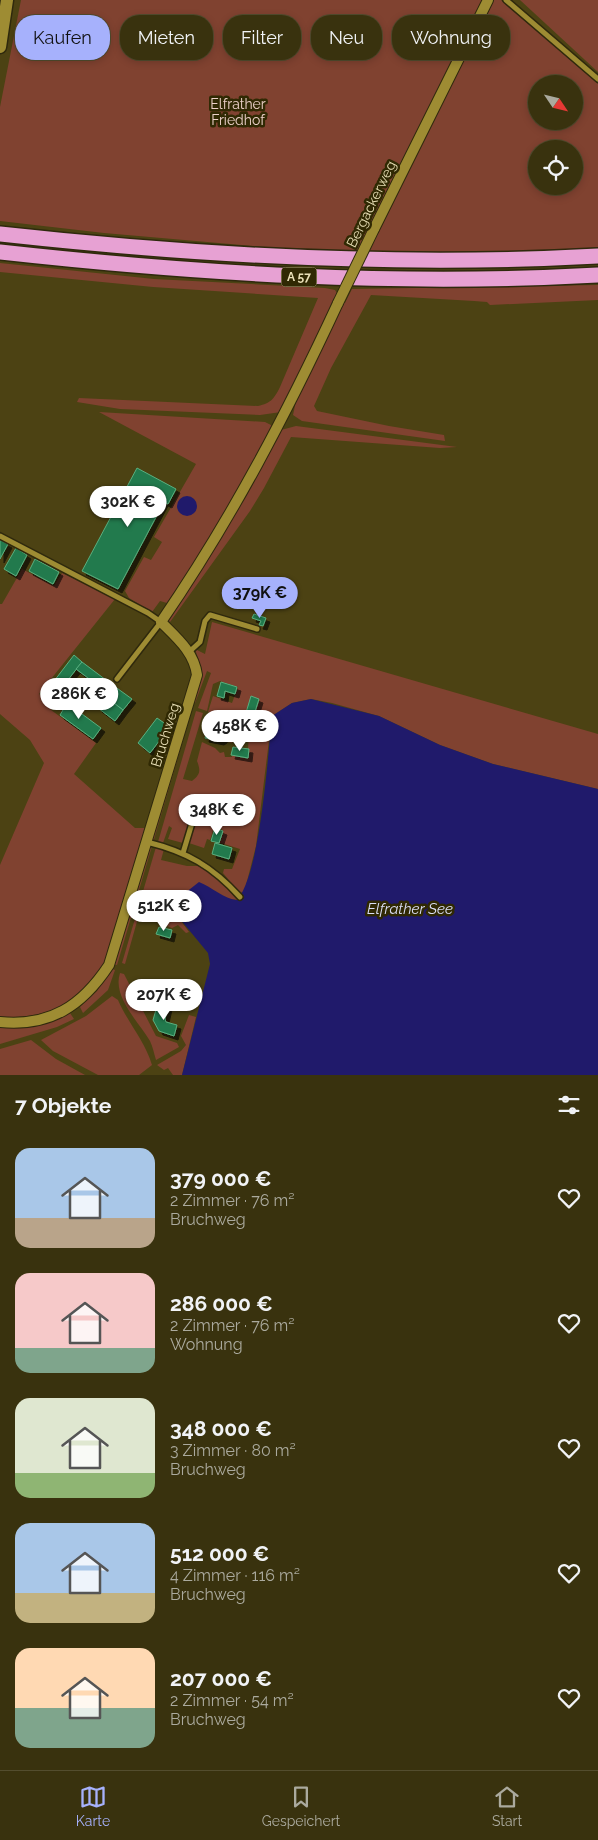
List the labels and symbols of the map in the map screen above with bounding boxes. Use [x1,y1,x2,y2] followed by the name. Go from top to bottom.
[528,75,582,130] north arrow
[210,96,266,128] park label: Elfrather Friedhof
[343,158,399,250] street label: Bergackerweg
[282,268,316,286] road number: A 57
[87,486,169,528] pin: 302K €
[219,576,301,619] pin: 379K €
[38,678,120,720] pin: 286K €
[148,701,182,769] street label: Bruchweg
[199,710,281,752] pin: 458K €
[176,794,258,836] pin: 348K €
[123,890,205,932] pin: 512K €
[367,900,453,918] water label: Elfrather See
[123,978,205,1021] pin: 207K €

